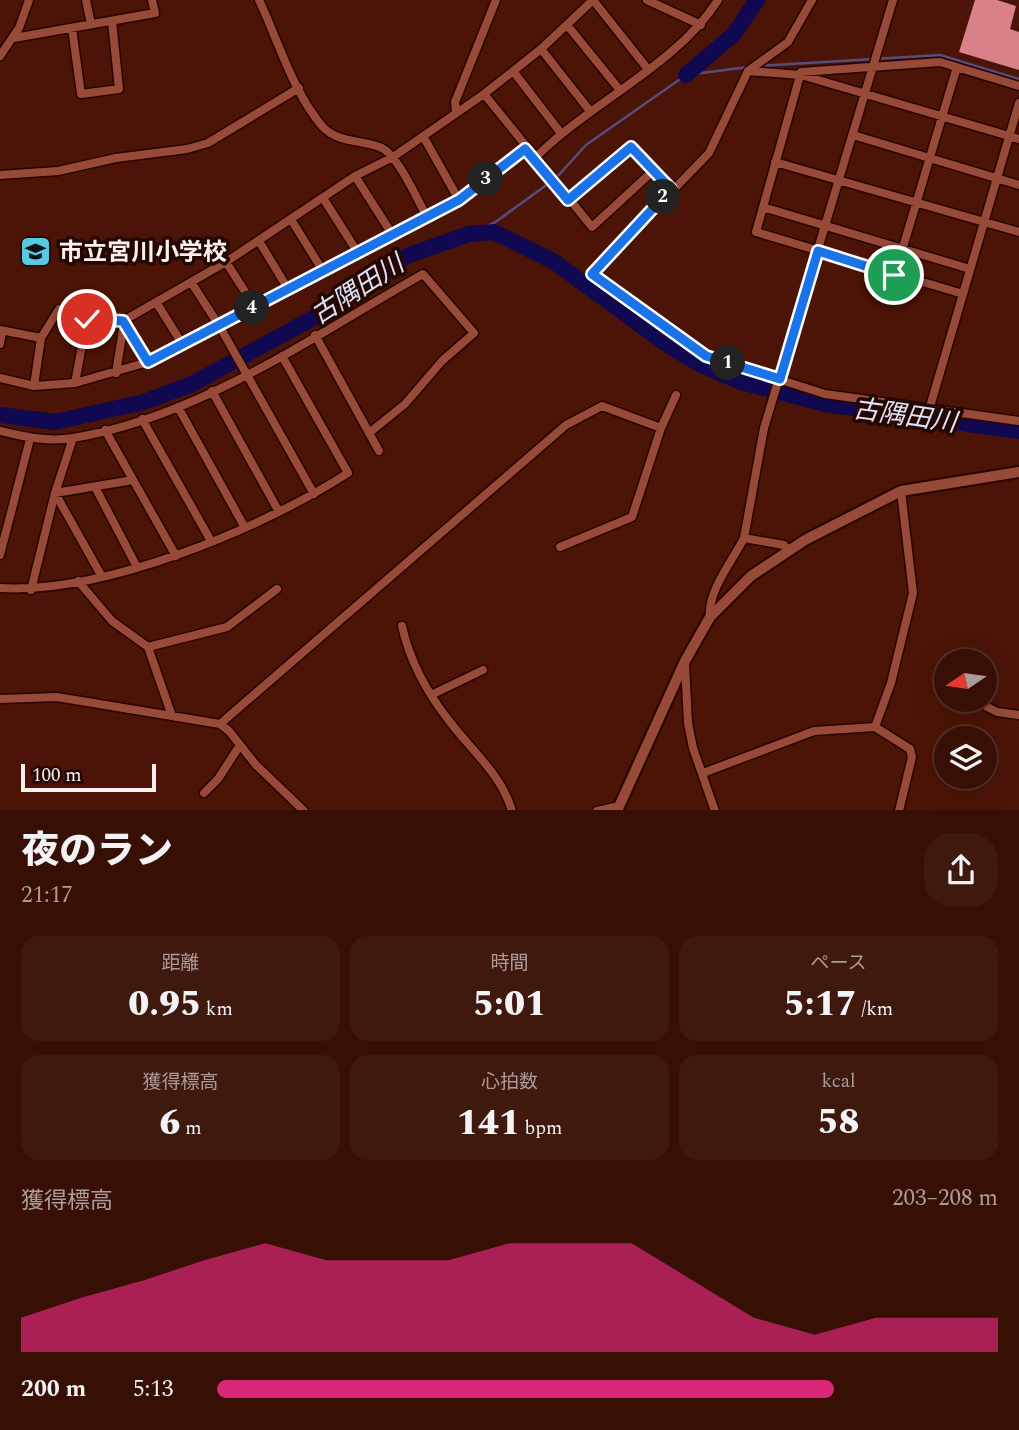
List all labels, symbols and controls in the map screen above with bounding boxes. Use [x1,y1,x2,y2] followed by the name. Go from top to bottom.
[468,162,504,196] pin: 3
[480,164,491,193] text: 3
[646,180,680,214] pin: 2
[657,182,668,211] text: 2
[19,235,53,269] school or university icon: 市立宮川小学校
[59,235,227,271] place label: 市立宮川小学校
[303,243,415,335] water label: 古隅田川
[864,245,924,305] pin
[875,256,913,294] icon: arrive
[57,289,117,349] pin
[234,290,270,326] pin: 4
[246,293,257,322] text: 4
[68,300,106,338] icon: check
[710,346,746,380] pin: 1
[722,348,733,377] text: 1
[851,389,962,443] water label: 古隅田川
[934,649,998,712] north arrow
[934,649,997,789] map controls
[934,726,997,789] button: layers
[32,761,82,790] text: 100 m
[21,762,156,793] scale bar
[21,823,173,881] text: 夜のラン
[924,833,998,907] button: share
[21,878,73,913] text: 21:17
[161,949,200,978] text: 距離
[490,949,529,978] text: 時間
[810,949,867,978] text: ペース
[128,978,201,1031] text: 0.95
[473,978,546,1031] text: 5:01
[784,978,857,1031] text: 5:17
[201,995,233,1024] text: km
[857,995,893,1024] text: /km
[821,1067,856,1096] text: kcal
[142,1068,219,1097] text: 獲得標高
[481,1068,538,1097] text: 心拍数
[817,1096,860,1149] text: 58
[159,1097,180,1150] text: 6
[457,1097,520,1150] text: 141
[180,1114,202,1143] text: m
[520,1114,562,1143] text: bpm
[892,1181,998,1216] text: 203–208 m
[21,1184,113,1219] text: 獲得標高
[21,1372,86,1407] text: 200 m
[133,1372,173,1407] text: 5:13

